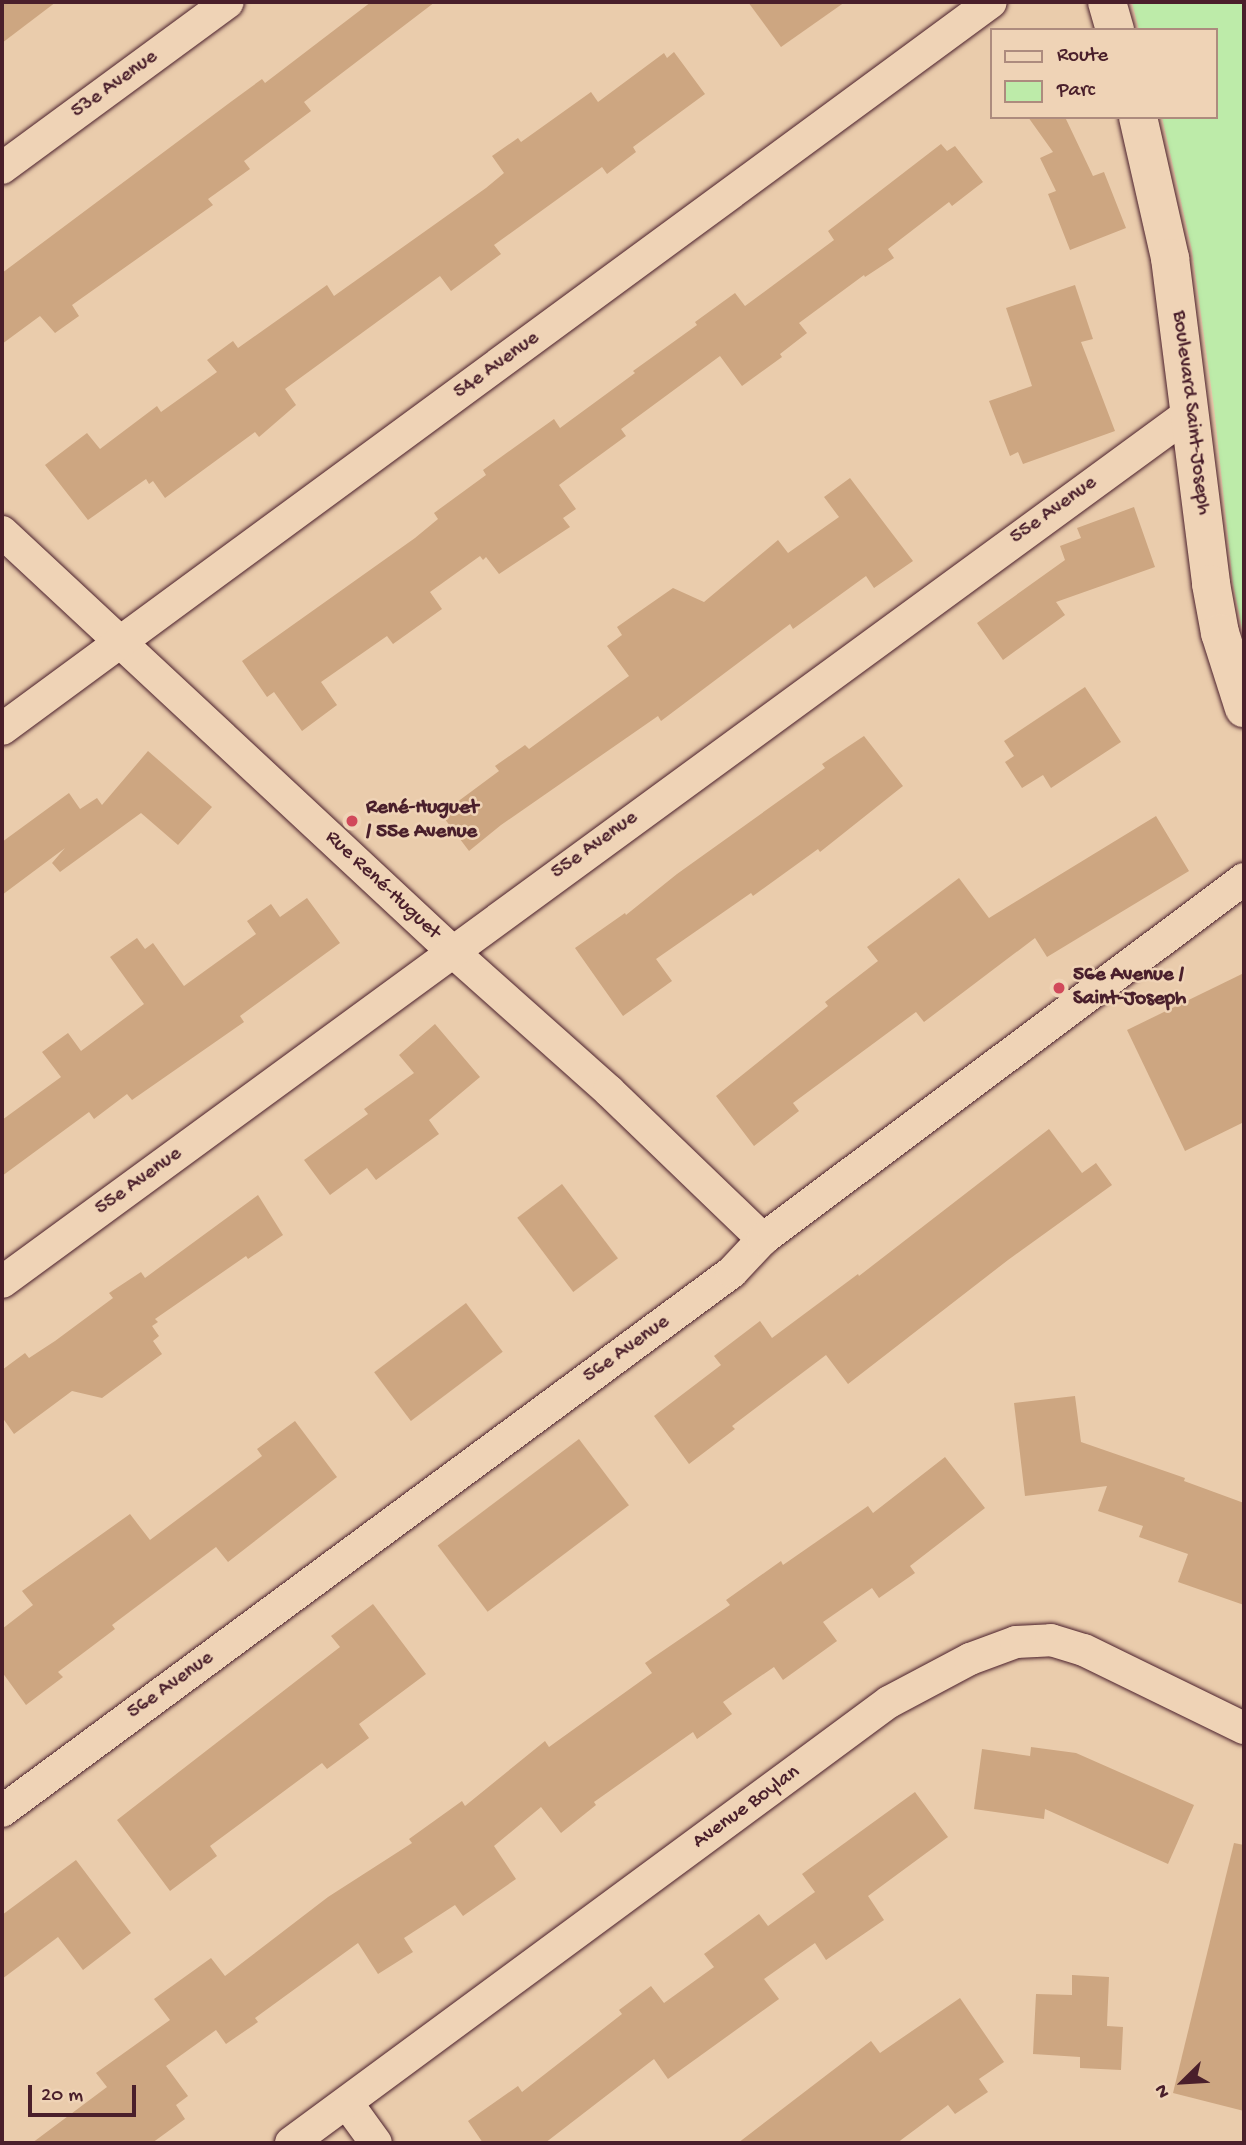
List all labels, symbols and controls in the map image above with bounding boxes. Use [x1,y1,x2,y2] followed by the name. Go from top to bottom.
[990,28,1218,119] legend
[1057,44,1108,69] text: Route
[67,45,163,125] street label: 53e Avenue
[1057,79,1095,104] text: Parc
[1165,309,1215,517] street label: Boulevard Saint-Joseph
[449,326,545,406] street label: 54e Avenue
[1006,471,1102,551] street label: 55e Avenue
[366,796,478,846] place label: René-Huguet / 55e Avenue
[547,806,643,886] street label: 55e Avenue
[344,813,360,829] marker: René-Huguet / 55e Avenue
[319,826,445,946] street label: Rue René-Huguet
[1073,963,1186,1013] place label: 56e Avenue / Saint-Joseph
[1051,980,1067,996] marker: 56e Avenue / Saint-Joseph
[91,1142,187,1222] street label: 55e Avenue
[579,1310,675,1390] street label: 56e Avenue
[123,1646,219,1726] street label: 56e Avenue
[688,1761,806,1855] street label: Avenue Boylan
[1148,2047,1218,2117] north arrow
[32,2072,140,2116] scale bar
[1150,2080,1176,2101] text: N
[41,2084,83,2109] text: 20 m

